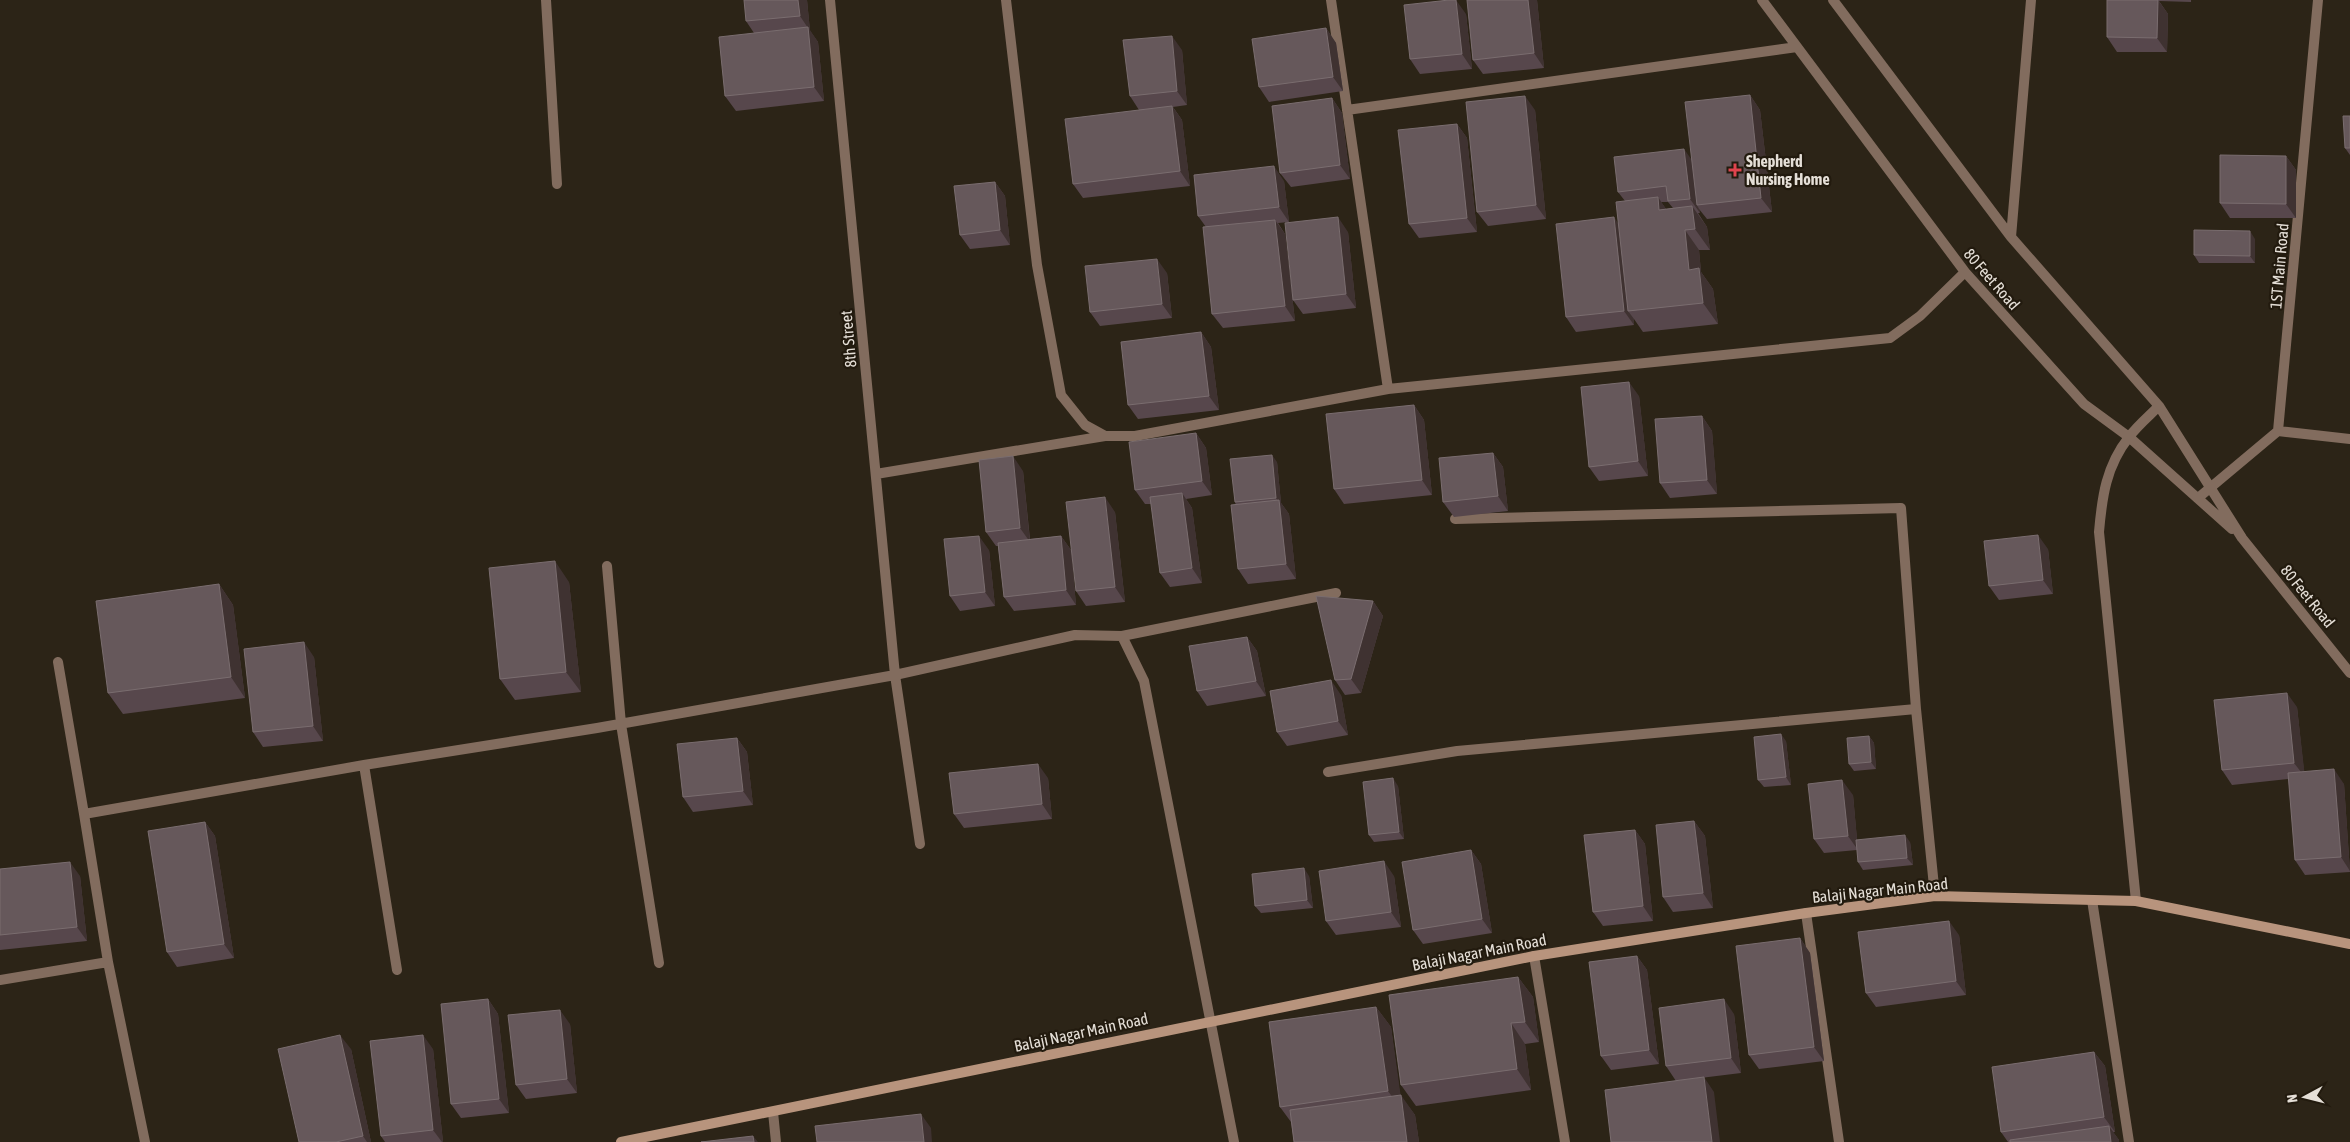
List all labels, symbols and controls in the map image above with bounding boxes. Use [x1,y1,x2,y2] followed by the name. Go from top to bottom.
[1746,152,1830,188] place label: Shepherd Nursing Home
[1728,163,1742,177] marker: Shepherd Nursing Home
[2266,222,2292,310] street label: 1ST Main Road
[1961,245,2023,313] street label: 80 Feet Road
[837,309,859,368] street label: 8th Street
[2277,561,2339,631] street label: 80 Feet Road
[1811,874,1949,907] street label: Balaji Nagar Main Road
[1410,930,1548,975] street label: Balaji Nagar Main Road
[1012,1009,1150,1056] street label: Balaji Nagar Main Road
[2280,1072,2330,1122] north arrow
[2284,1094,2301,1104] text: N

